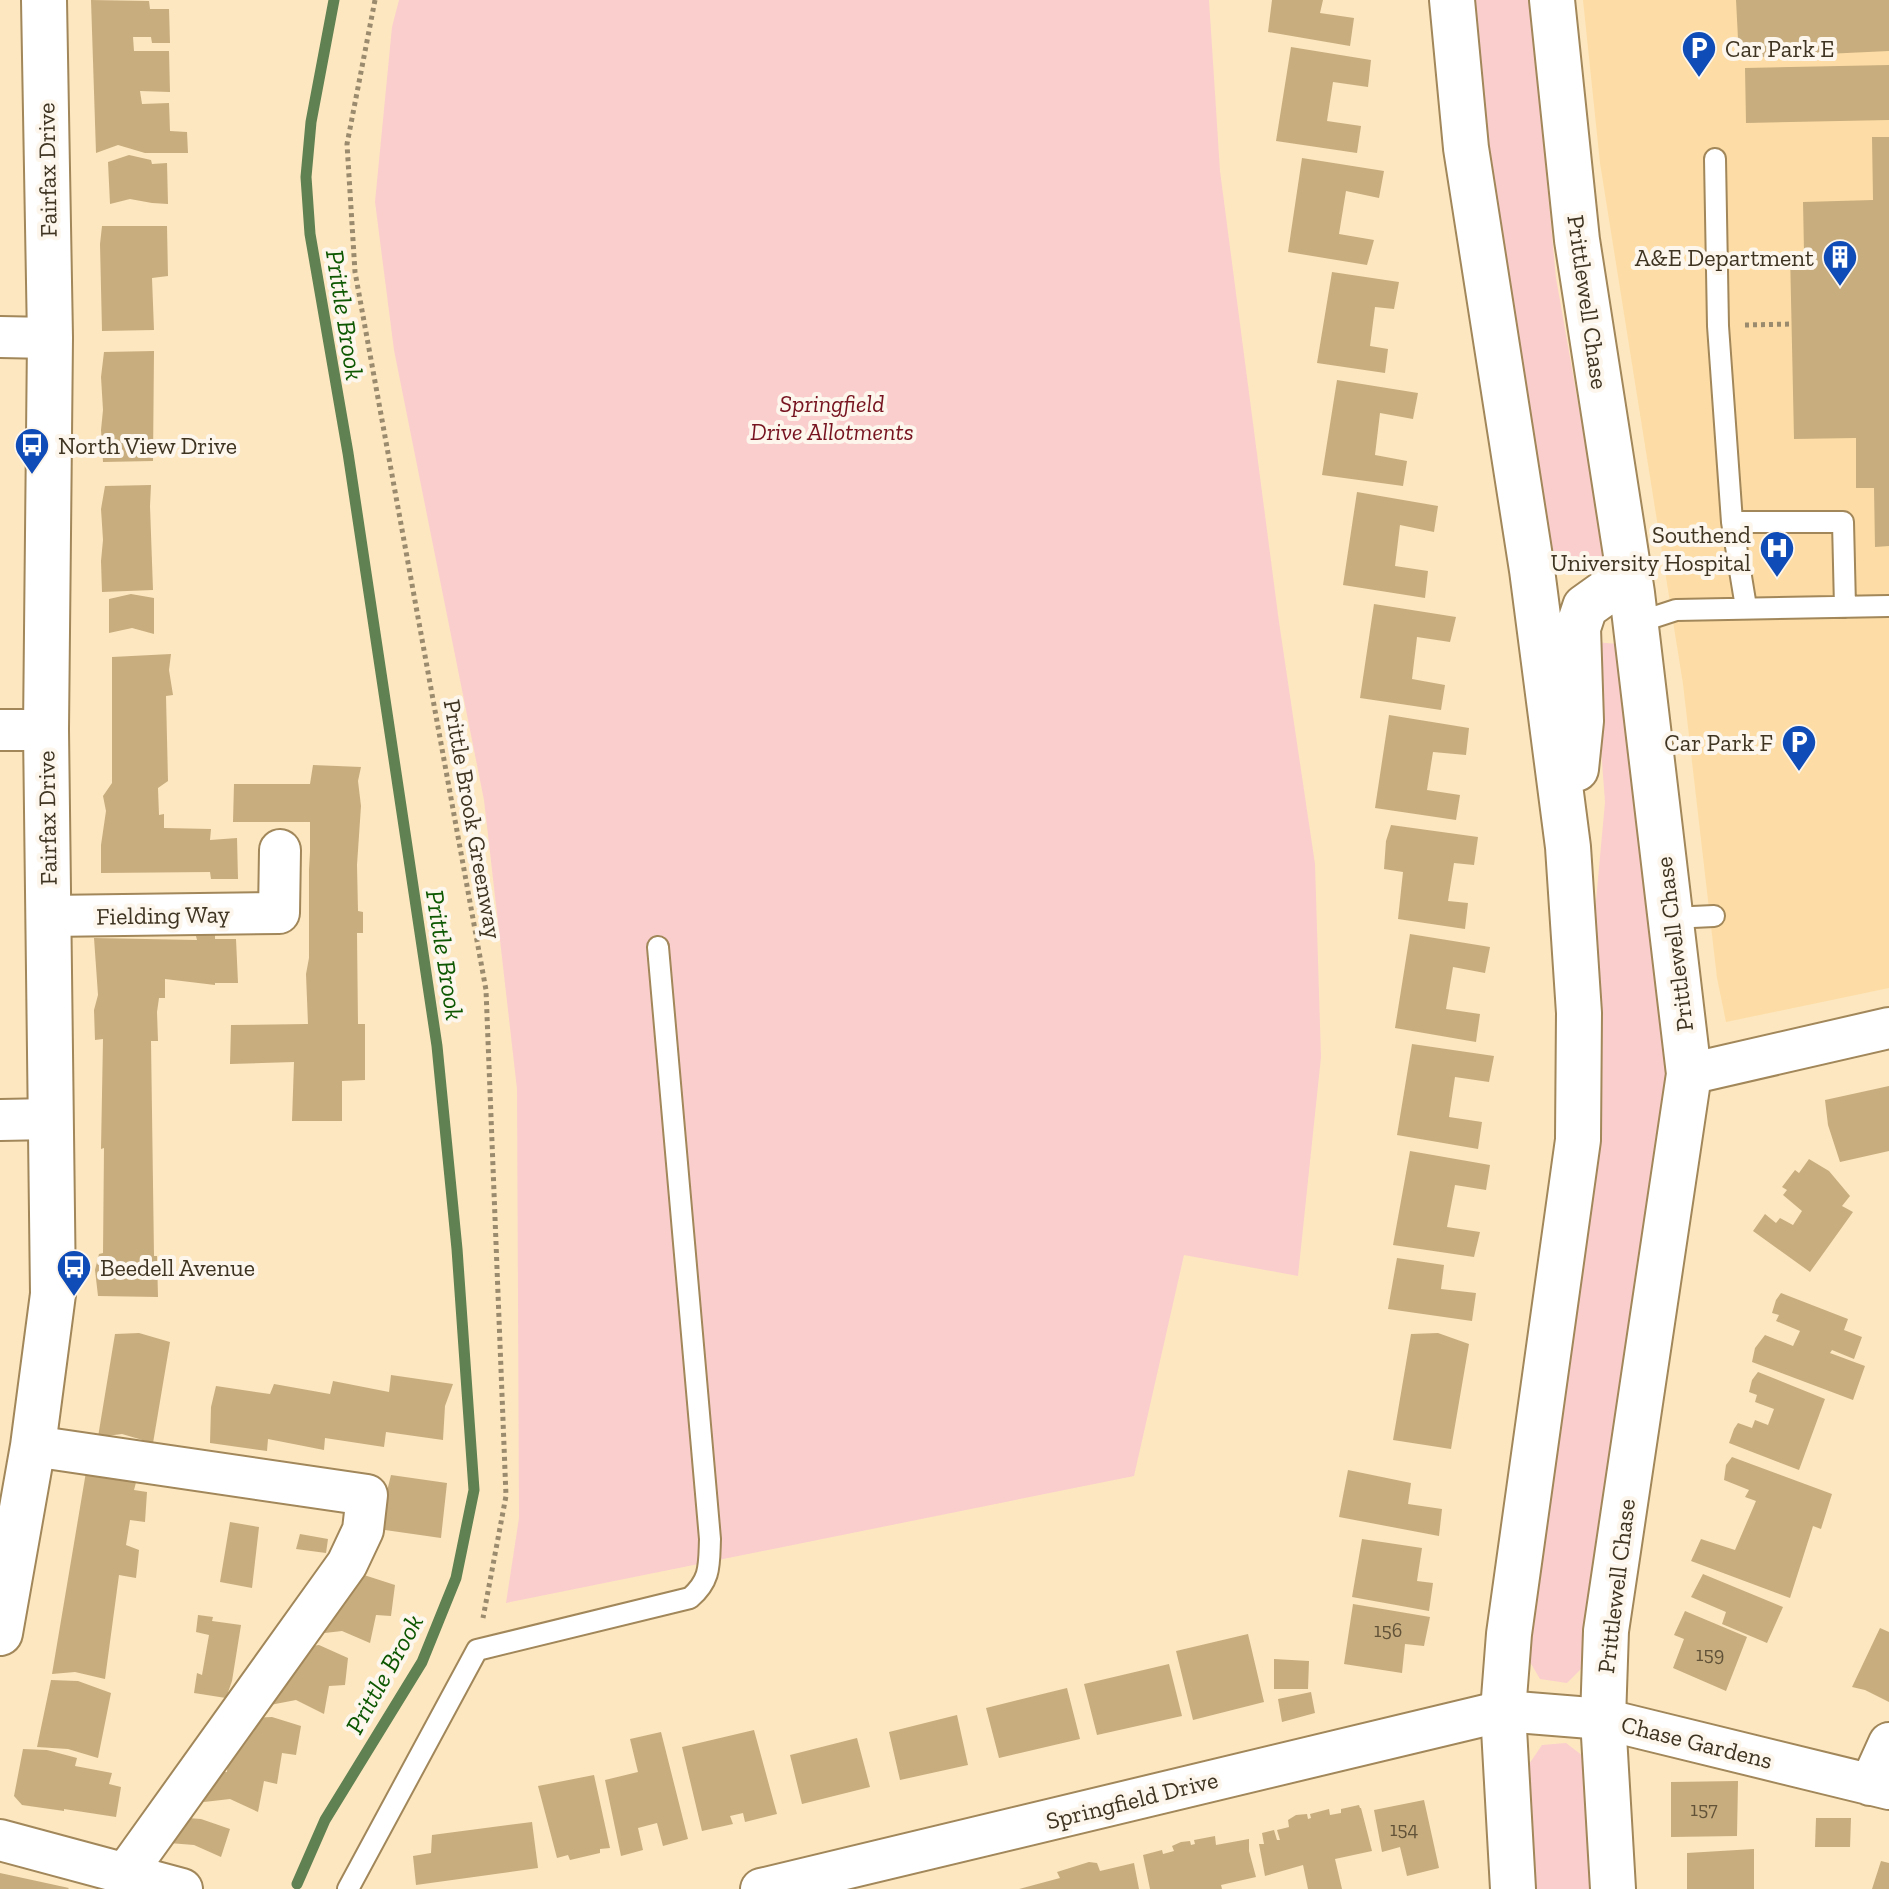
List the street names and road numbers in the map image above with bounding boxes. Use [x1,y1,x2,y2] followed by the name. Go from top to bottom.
[31,102,63,238] street label: Fairfax Drive
[1561,213,1615,391] street label: Prittlewell Chase
[438,697,508,942] street label: Prittle Brook Greenway
[31,750,63,886] street label: Fairfax Drive
[1649,855,1699,1033] street label: Prittlewell Chase
[96,899,231,931] street label: Fielding Way
[1591,1497,1641,1675] street label: Prittlewell Chase
[1618,1709,1776,1775] street label: Chase Gardens
[1043,1765,1221,1835] street label: Springfield Drive

